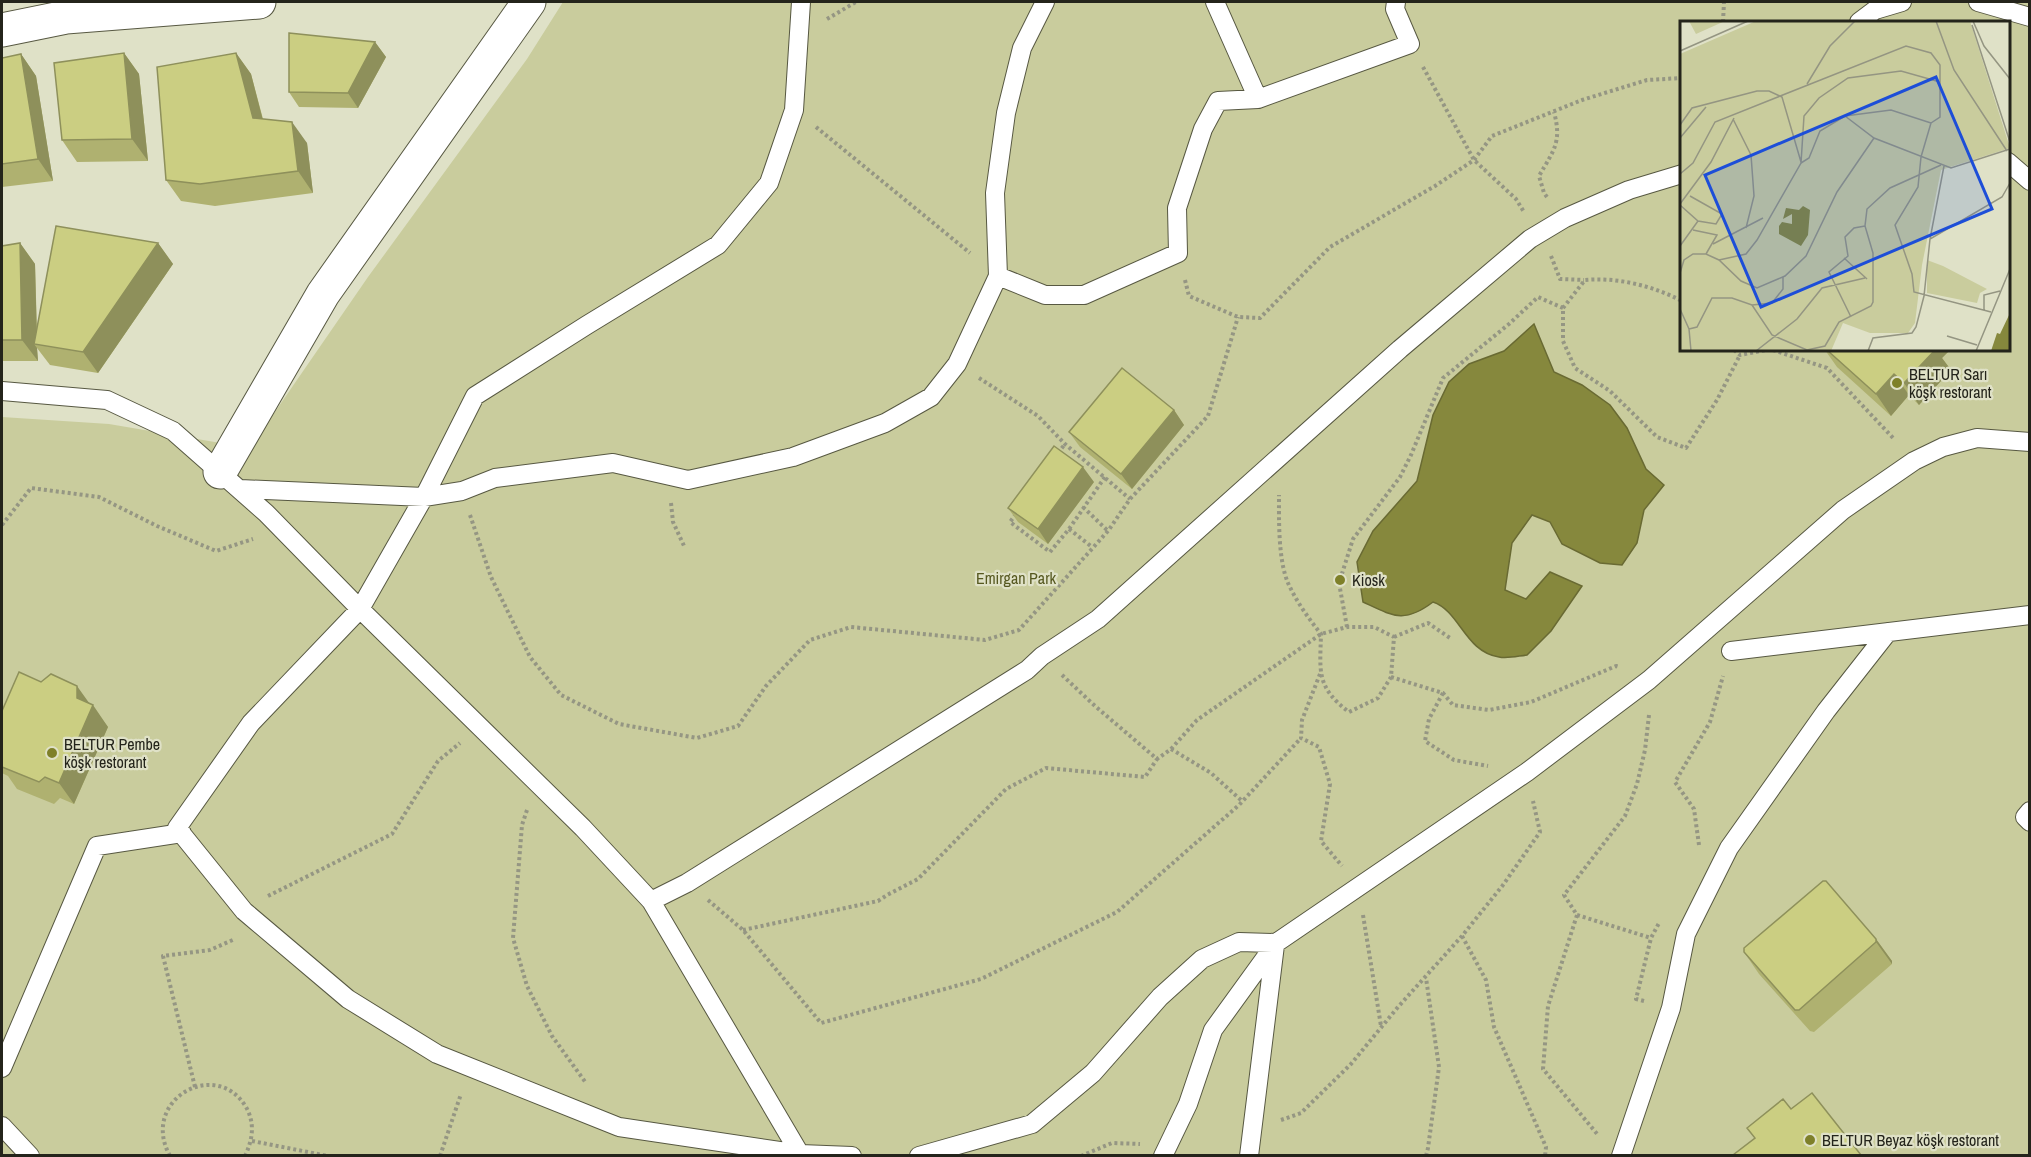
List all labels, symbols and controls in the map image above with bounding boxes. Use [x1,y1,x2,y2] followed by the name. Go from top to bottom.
[1680,21,2010,351] inset map
[1909,363,1992,403] place label: BELTUR Sarı köşk restorant
[1890,376,1904,390] marker: BELTUR Sarı köşk restorant
[976,567,1057,589] park label: Emirgan Park
[1352,569,1385,591] place label: Kiosk
[1333,573,1347,587] marker: Kiosk
[64,733,160,773] place label: BELTUR Pembe köşk restorant
[45,746,59,760] marker: BELTUR Pembe köşk restorant
[1822,1129,1999,1151] place label: BELTUR Beyaz köşk restorant
[1803,1133,1817,1147] marker: BELTUR Beyaz köşk restorant

